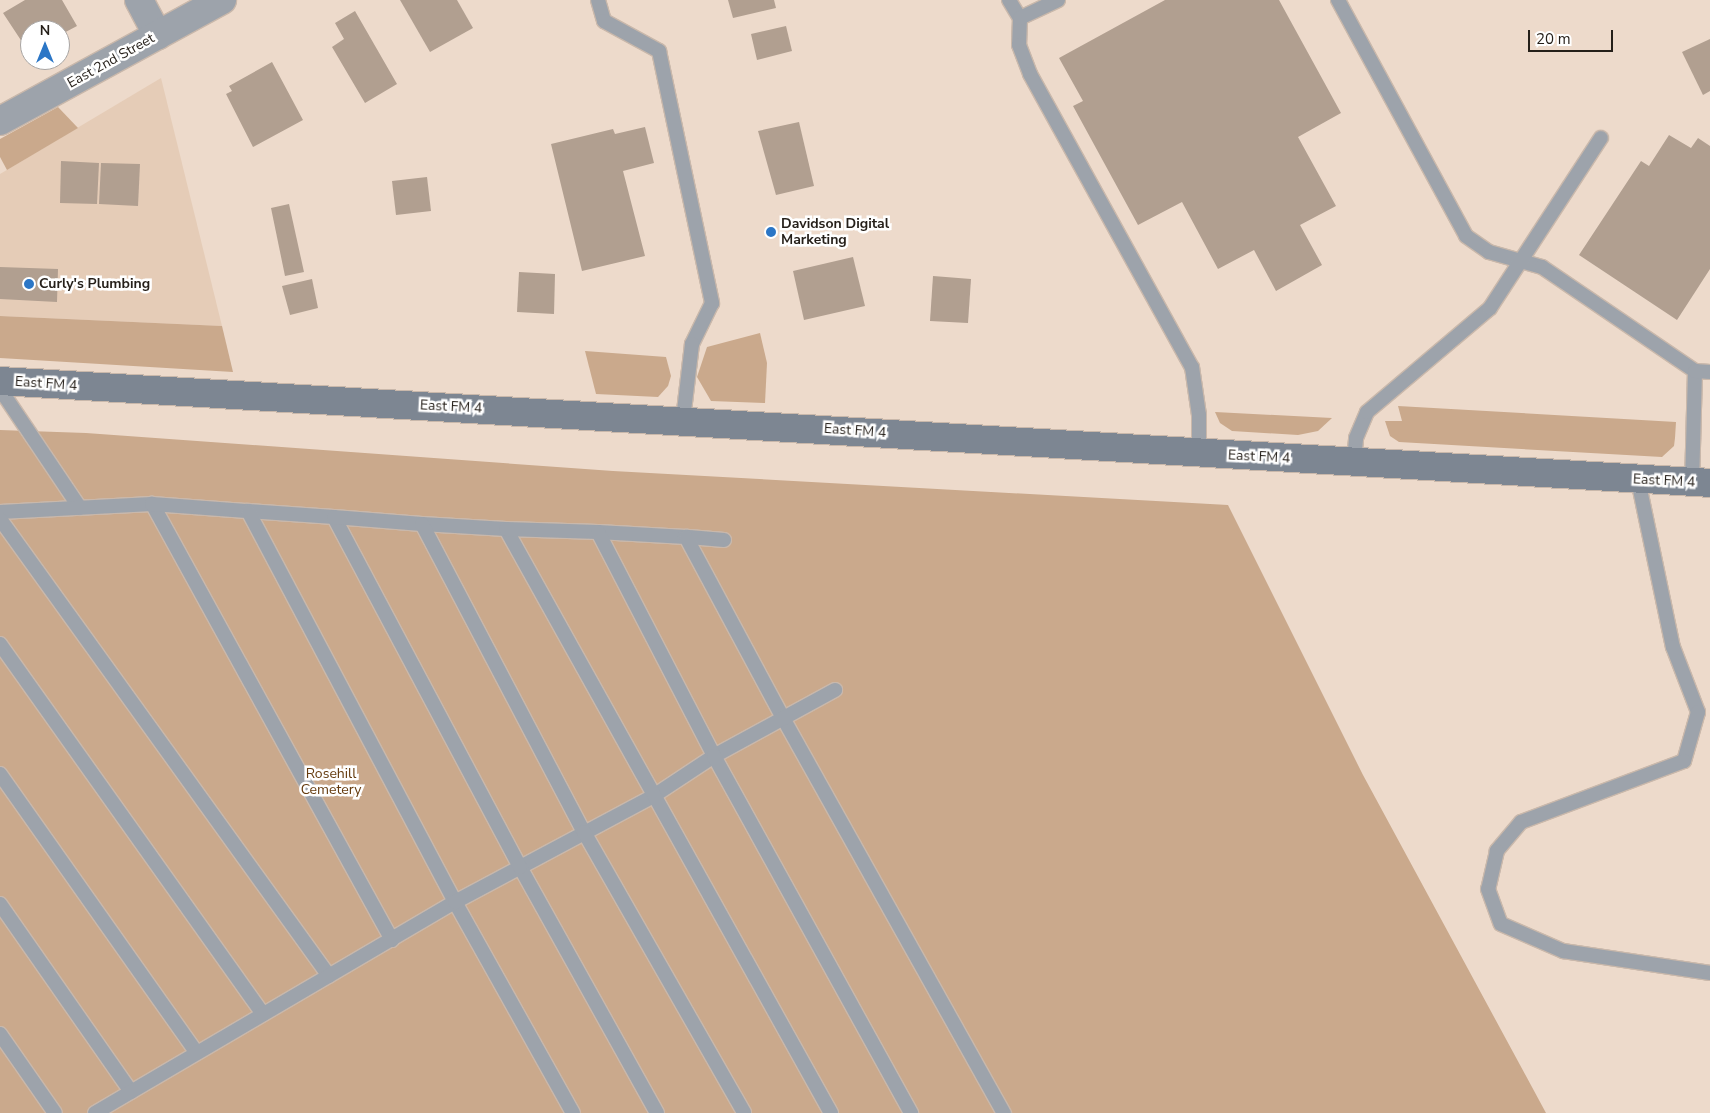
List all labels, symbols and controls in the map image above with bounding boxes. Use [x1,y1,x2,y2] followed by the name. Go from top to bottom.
[20,20,70,70] north arrow
[1530,20,1615,52] scale bar
[40,21,50,40] text: N
[1536,29,1571,49] text: 20 m
[65,30,157,92] street label: East 2nd Street
[781,216,889,248] place label: Davidson Digital Marketing
[765,226,777,238] marker: Davidson Digital Marketing
[39,276,150,292] place label: Curly's Plumbing
[23,278,35,290] marker: Curly's Plumbing
[14,373,78,395] street label: East FM 4
[419,397,483,417] street label: East FM 4
[823,420,887,442] street label: East FM 4
[1227,447,1291,467] street label: East FM 4
[1632,471,1696,491] street label: East FM 4
[301,766,361,799] park label: Rosehill Cemetery

